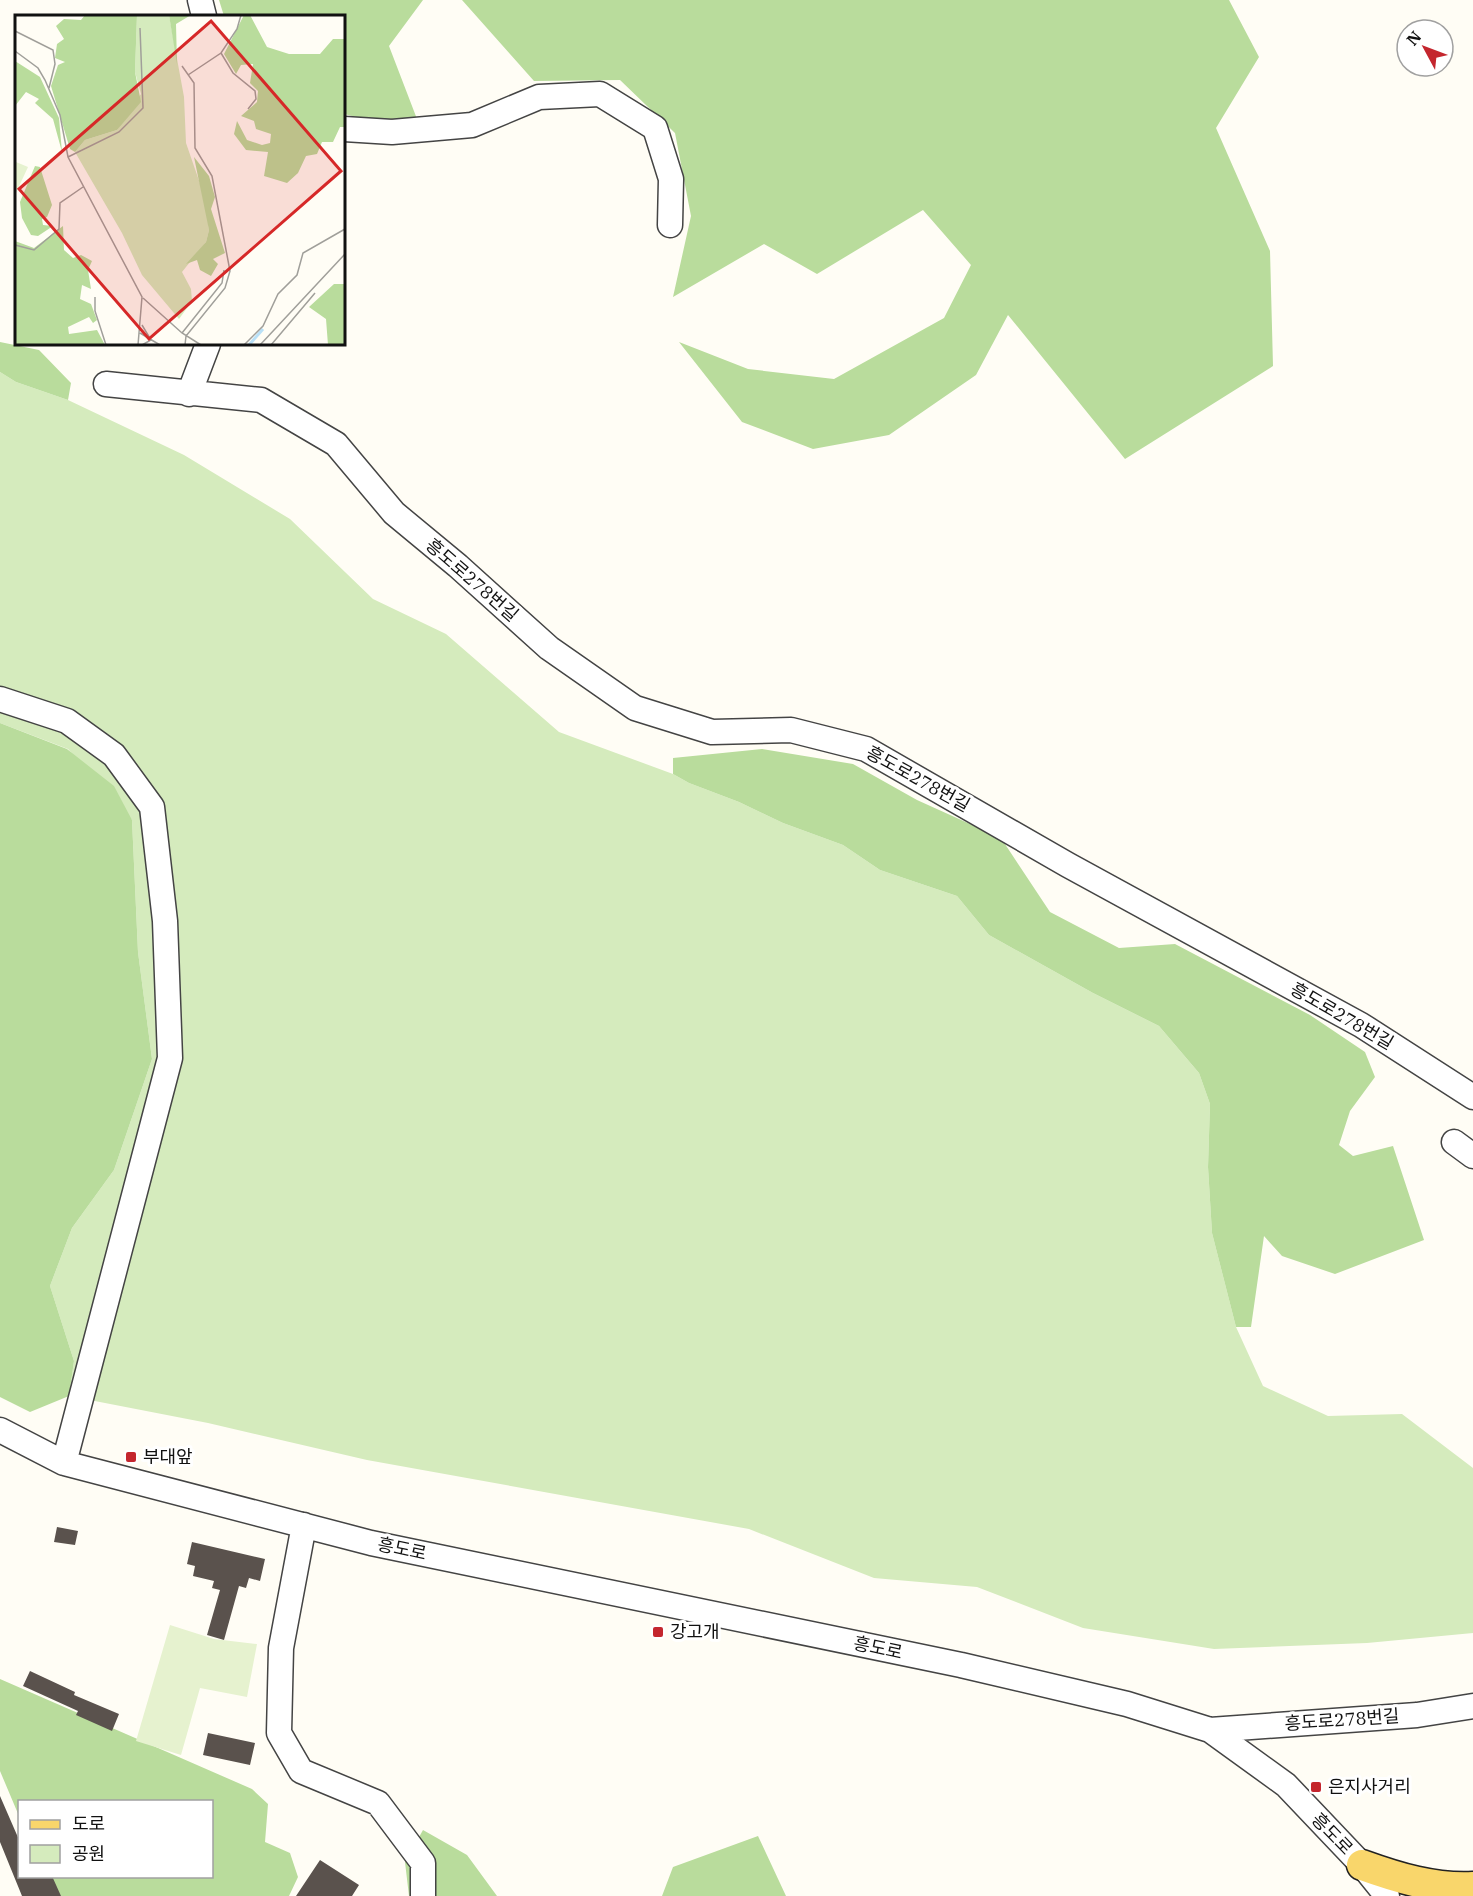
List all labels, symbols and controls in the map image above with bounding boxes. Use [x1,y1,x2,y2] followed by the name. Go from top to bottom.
[15,15,345,345] inset map
[1395,18,1455,78] north arrow
[1402,27,1425,49] text: N
[421,533,523,626] street label: 흥도로278번길
[862,741,974,817] street label: 흥도로278번길
[1287,977,1398,1054] street label: 흥도로278번길
[143,1445,193,1468] place label: 부대앞
[124,1450,138,1464] marker: 부대앞
[375,1532,429,1565] street label: 흥도로
[670,1620,720,1643] place label: 강고개
[651,1625,665,1639] marker: 강고개
[851,1631,905,1664] street label: 흥도로
[1284,1704,1400,1735] street label: 흥도로278번길
[1328,1775,1411,1798] place label: 은지사거리
[1309,1780,1323,1794] marker: 은지사거리
[18,1800,213,1878] legend
[1307,1808,1358,1860] street label: 흥도로
[72,1812,105,1835] text: 도로
[72,1842,105,1865] text: 공원

